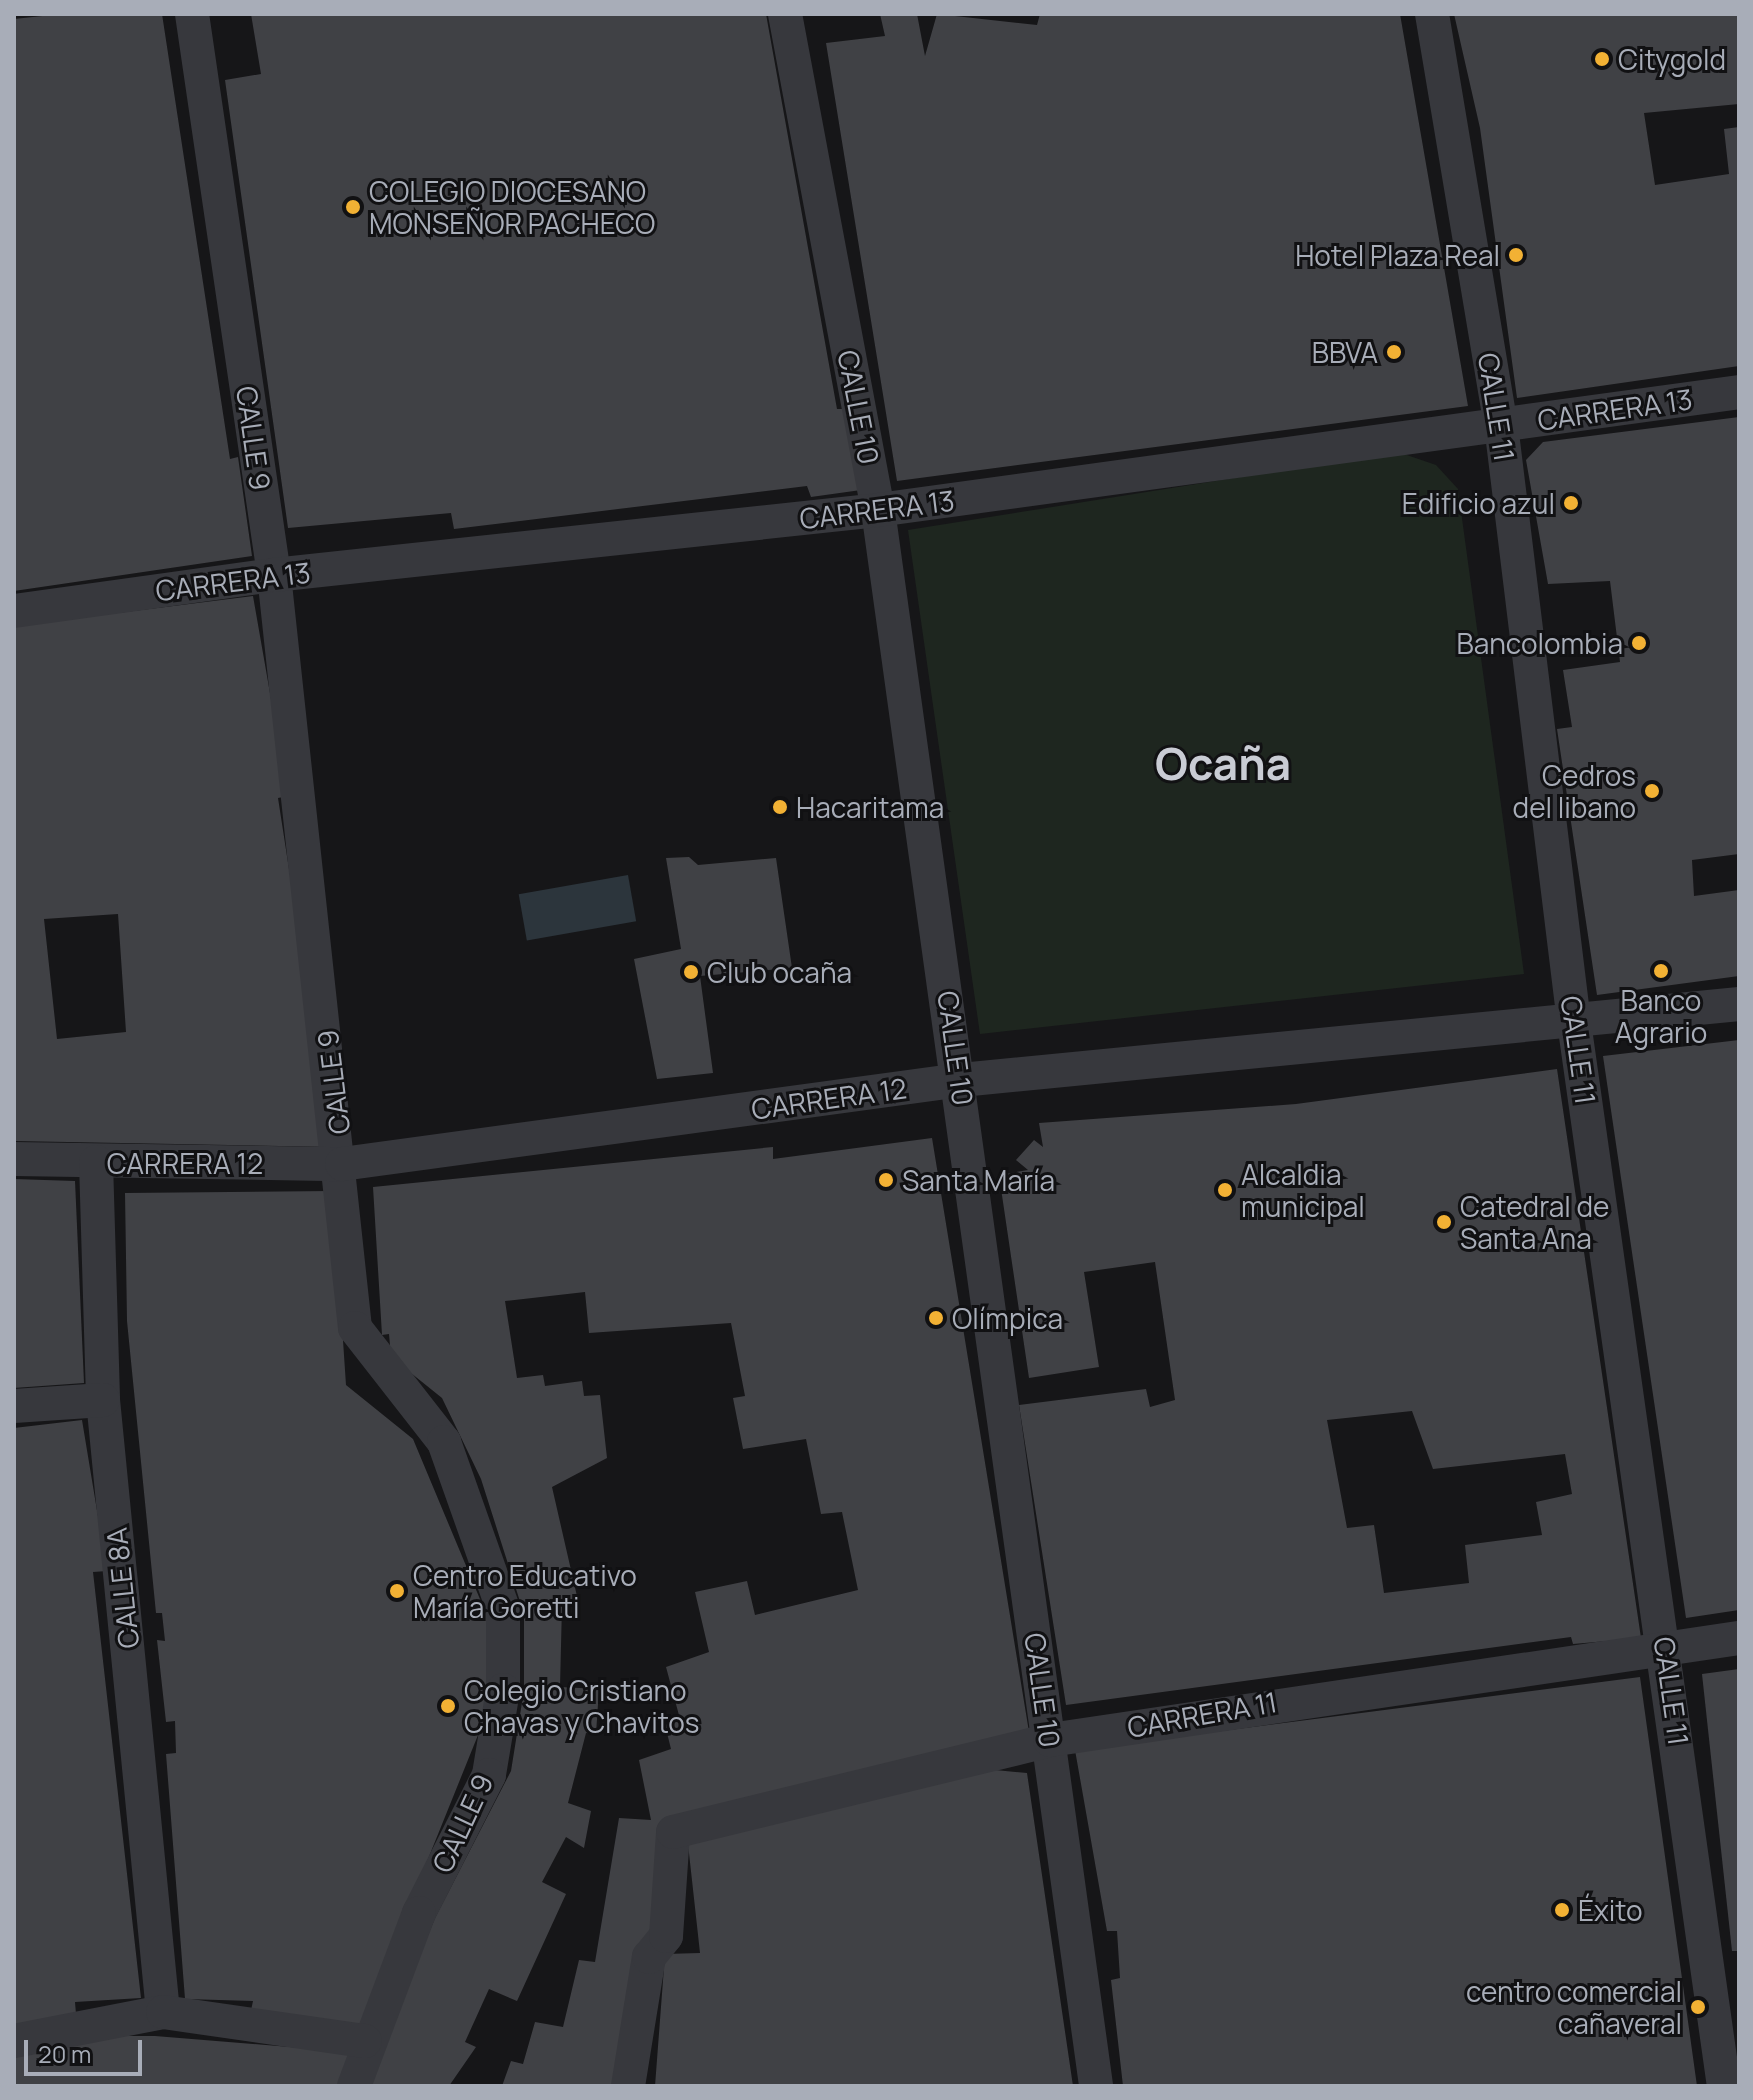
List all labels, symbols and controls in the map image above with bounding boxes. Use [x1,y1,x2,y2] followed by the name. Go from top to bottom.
[1618,42,1726,76] place label: Citygold
[1593,50,1611,68] marker: Citygold
[369,174,655,240] place label: COLEGIO DIOCESANO MONSEÑOR PACHECO
[344,198,362,216] marker: COLEGIO DIOCESANO MONSEÑOR PACHECO
[1295,238,1500,272] place label: Hotel Plaza Real
[1507,246,1525,264] marker: Hotel Plaza Real
[1312,335,1378,369] place label: BBVA
[1385,343,1403,361] marker: BBVA
[832,347,886,467] street label: CALLE 10
[1472,350,1522,464] street label: CALLE 11
[1535,382,1695,436] street label: CARRERA 13
[230,384,278,492] street label: CALLE 9
[798,483,956,535] street label: CARRERA 13
[1402,486,1555,520] place label: Edificio azul
[1562,494,1580,512] marker: Edificio azul
[154,555,312,607] street label: CARRERA 13
[1457,626,1623,660] place label: Bancolombia
[1630,634,1648,652] marker: Bancolombia
[1155,737,1291,789] district label: Ocaña
[1513,758,1636,824] place label: Cedros del libano
[1643,782,1661,800] marker: Cedros del libano
[796,790,944,824] place label: Hacaritama
[771,798,789,816] marker: Hacaritama
[707,955,852,989] place label: Club ocaña
[1652,962,1670,980] marker: Banco Agrario
[682,963,700,981] marker: Club ocaña
[1615,983,1707,1049] place label: Banco Agrario
[931,989,981,1107] street label: CALLE 10
[1555,994,1603,1106] street label: CALLE 11
[310,1028,356,1136] street label: CALLE 9
[749,1070,909,1126] street label: CARRERA 12
[107,1146,263,1180] street label: CARRERA 12
[1241,1157,1365,1223] place label: Alcaldia municipal
[902,1163,1055,1197] place label: Santa María
[877,1171,895,1189] marker: Santa María
[1216,1181,1234,1199] marker: Alcaldia municipal
[1460,1189,1609,1255] place label: Catedral de Santa Ana
[1435,1213,1453,1231] marker: Catedral de Santa Ana
[952,1301,1063,1335] place label: Olímpica
[927,1309,945,1327] marker: Olímpica
[99,1526,145,1650] street label: CALLE 8A
[413,1558,637,1624] place label: Centro Educativo María Goretti
[388,1582,406,1600] marker: Centro Educativo María Goretti
[1018,1631,1068,1749] street label: CALLE 10
[1648,1635,1696,1747] street label: CALLE 11
[464,1673,699,1739] place label: Colegio Cristiano Chavas y Chavitos
[1125,1684,1279,1744] street label: CARRERA 11
[439,1697,457,1715] marker: Colegio Cristiano Chavas y Chavitos
[425,1768,499,1878] street label: CALLE 9
[1578,1893,1642,1927] place label: Éxito
[1553,1901,1571,1919] marker: Éxito
[1466,1974,1682,2040] place label: centro comercial cañaveral
[1689,1998,1707,2016] marker: centro comercial cañaveral
[28,2024,146,2074] scale bar
[38,2037,91,2070] text: 20 m

